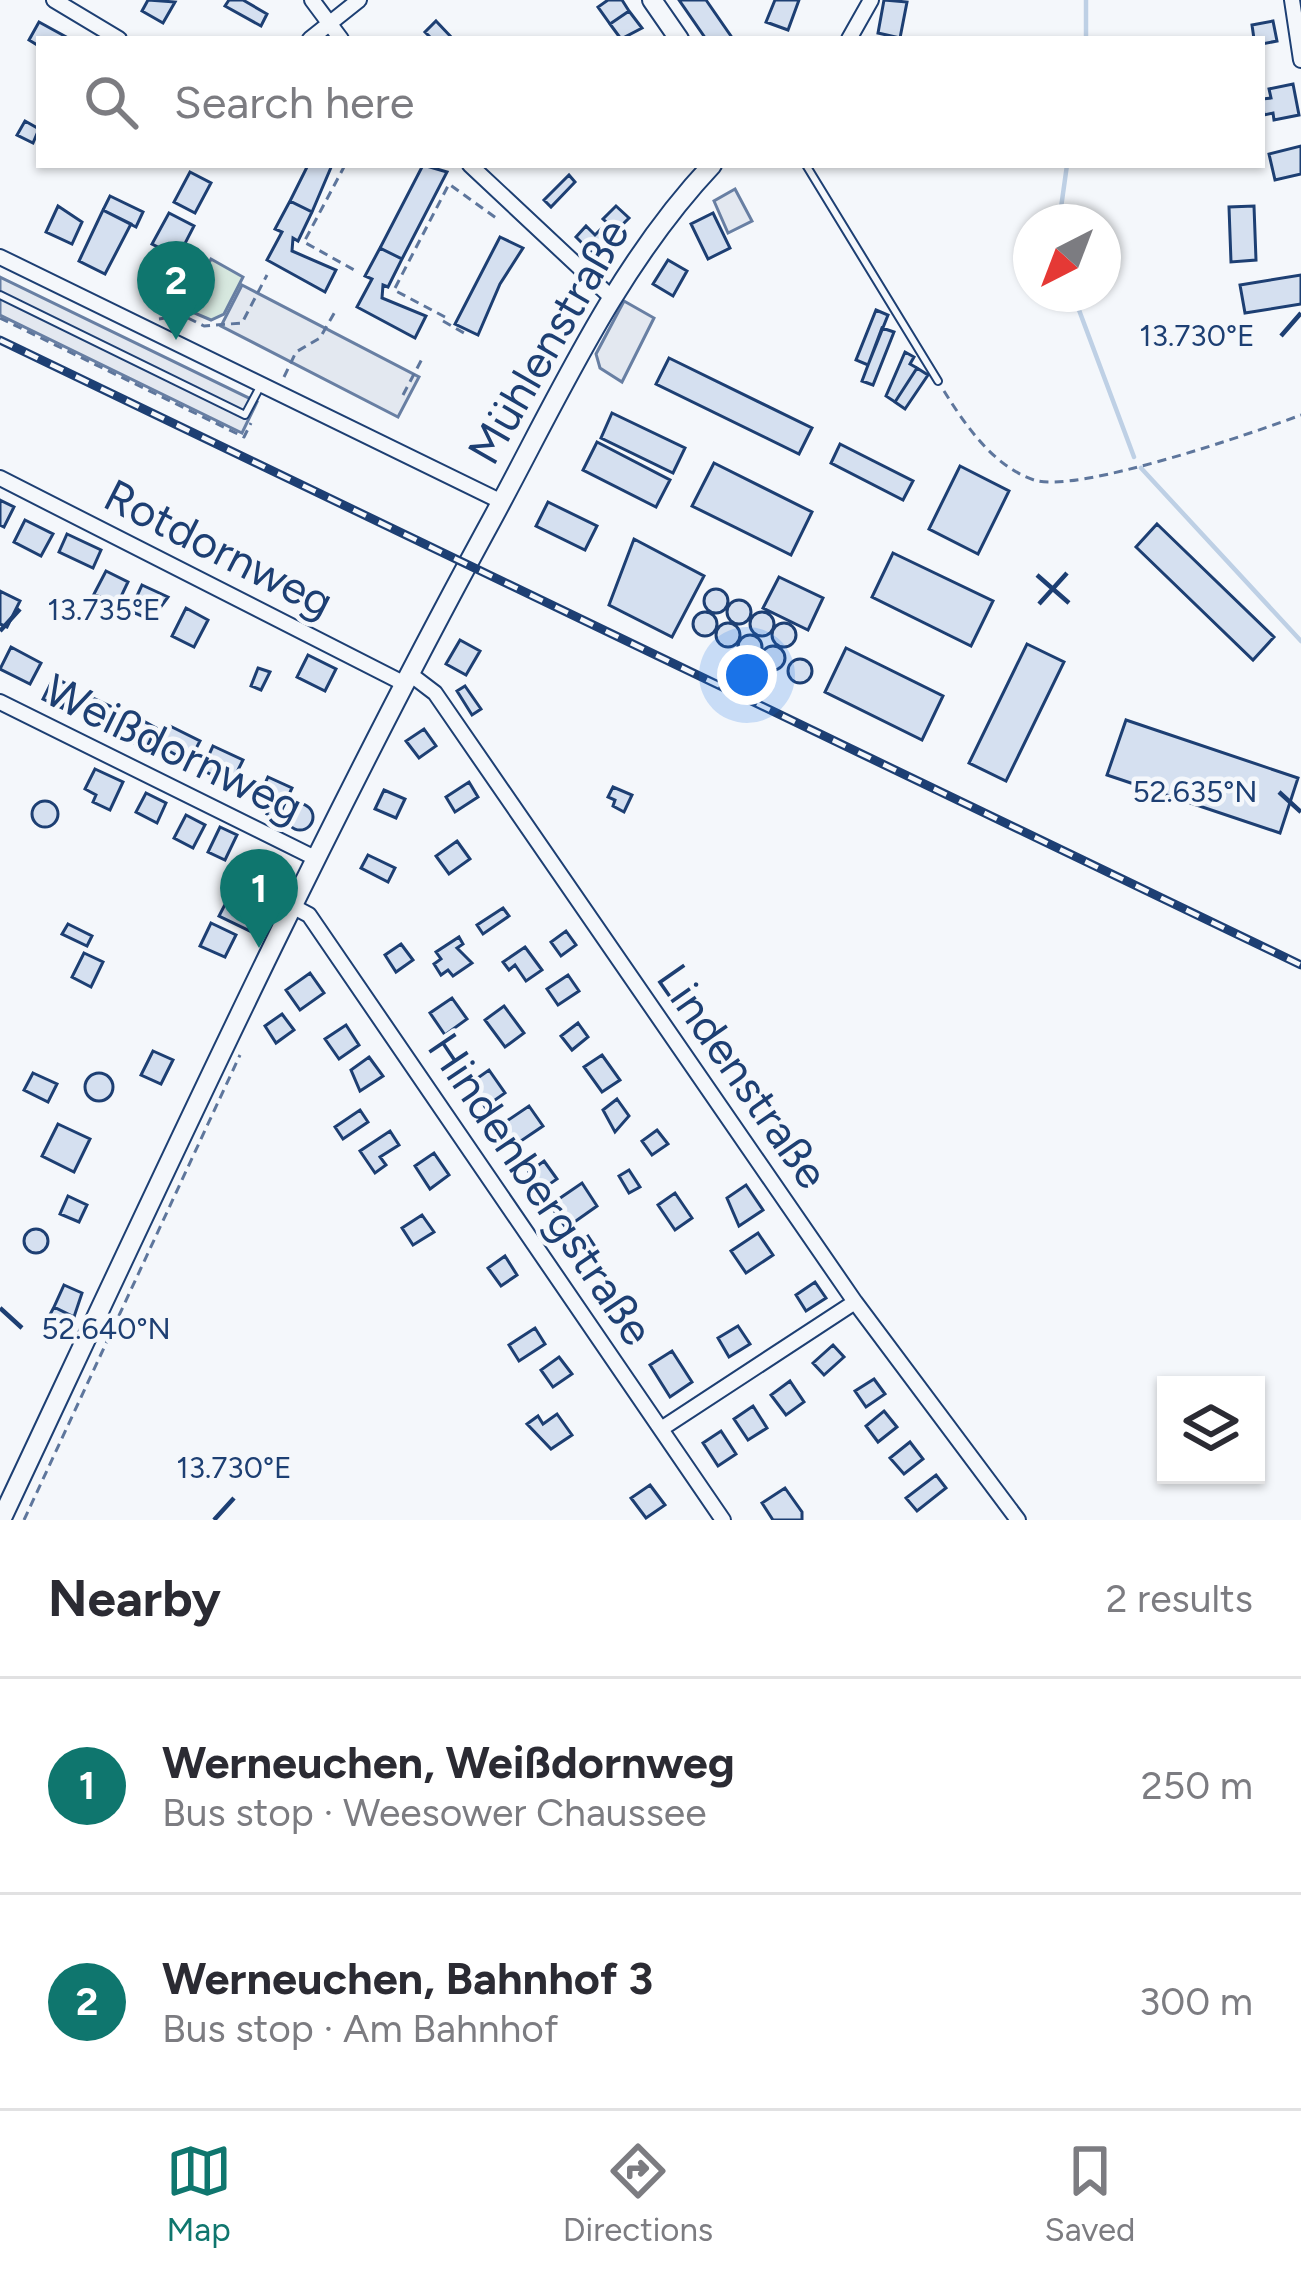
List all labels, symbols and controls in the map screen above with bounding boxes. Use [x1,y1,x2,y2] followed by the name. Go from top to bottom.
[36,36,1265,168] search box
[78,69,144,135] icon: search
[174,75,414,129] text: Search here
[1013,204,1121,312] north arrow
[456,209,640,473] street label: Mühlenstraße
[137,241,215,340] pin: 2
[1139,317,1255,354] text: 13.730°E
[96,467,342,629] street label: Rotdornweg
[47,591,161,628] text: 13.735°E
[717,645,777,705] your location
[36,662,312,834] street label: Weißdornweg
[1132,773,1258,810] text: 52.635°N
[220,849,298,948] pin: 1
[646,954,840,1198] street label: Lindenstraße
[417,1023,665,1355] street label: Hindenbergstraße
[41,1310,171,1347] text: 52.640°N
[1157,1376,1265,1484] map controls
[1157,1376,1265,1484] button: layers
[176,1449,292,1486] text: 13.730°E
[48,1568,221,1629] text: Nearby
[1106,1575,1253,1622] text: 2 results
[162,1735,735,1789] text: Werneuchen, Weißdornweg
[79,1762,95,1809] text: 1
[1141,1762,1253,1809] text: 250 m
[162,1789,706,1836] text: Bus stop · Weesower Chaussee
[162,1951,653,2005] text: Werneuchen, Bahnhof 3
[76,1978,98,2025] text: 2
[1139,1978,1253,2025] text: 300 m
[162,2005,558,2052] text: Bus stop · Am Bahnhof
[166,2138,232,2249] tab: Map
[563,2138,713,2249] tab: Directions
[1044,2138,1135,2249] tab: Saved

